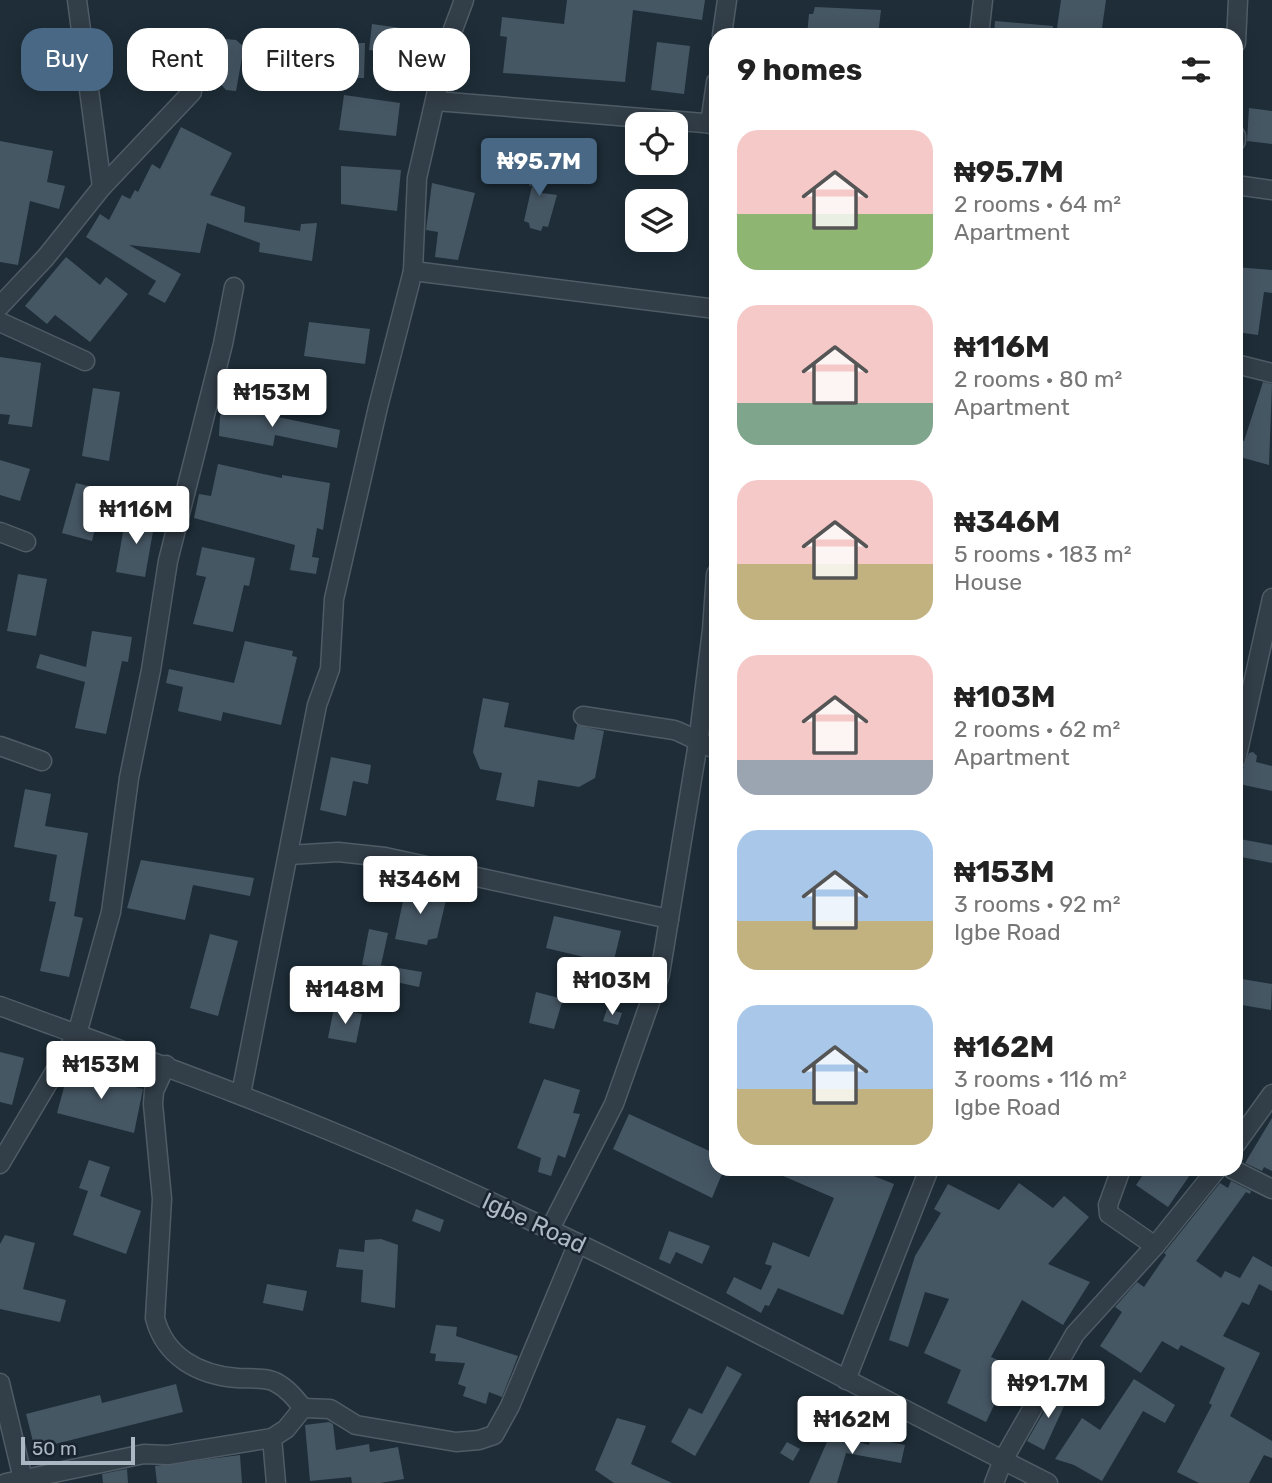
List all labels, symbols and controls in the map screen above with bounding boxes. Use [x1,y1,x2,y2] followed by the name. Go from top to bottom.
[21,28,113,91] chip: Buy
[127,28,228,91] chip: Rent
[242,28,359,91] chip: Filters
[373,28,470,91] chip: New
[1177,51,1215,89] icon: filters
[737,52,862,88] text: 9 homes
[625,112,688,252] map controls
[625,112,688,175] button: locate
[482,138,596,198] pin: ₦95.7M
[497,147,581,175] text: ₦95.7M
[954,154,1064,190] text: ₦95.7M
[793,158,877,242] icon: home
[625,189,688,252] button: layers
[954,190,1121,218] text: 2 rooms · 64 m²
[954,218,1070,246] text: Apartment
[954,329,1050,365] text: ₦116M
[793,333,877,417] icon: home
[954,365,1122,393] text: 2 rooms · 80 m²
[223,370,321,429] pin: ₦153M
[233,378,311,406] text: ₦153M
[954,393,1070,421] text: Apartment
[87,486,185,546] pin: ₦116M
[99,495,173,523] text: ₦116M
[954,504,1060,540] text: ₦346M
[793,508,877,592] icon: home
[954,540,1131,568] text: 5 rooms · 183 m²
[954,568,1022,596] text: House
[954,679,1056,715] text: ₦103M
[793,683,877,767] icon: home
[954,715,1120,743] text: 2 rooms · 62 m²
[954,743,1070,771] text: Apartment
[954,854,1055,890] text: ₦153M
[371,856,469,916] pin: ₦346M
[793,858,877,942] icon: home
[379,865,461,893] text: ₦346M
[954,890,1120,918] text: 3 rooms · 92 m²
[954,918,1061,946] text: Igbe Road
[563,958,661,1017] pin: ₦103M
[573,966,651,994] text: ₦103M
[296,967,394,1026] pin: ₦148M
[306,975,384,1003] text: ₦148M
[954,1029,1054,1065] text: ₦162M
[793,1033,877,1117] icon: home
[52,1042,150,1101] pin: ₦153M
[62,1050,140,1078] text: ₦153M
[954,1065,1127,1093] text: 3 rooms · 116 m²
[954,1093,1061,1121] text: Igbe Road
[478,1187,590,1259] street label: Igbe Road
[991,1360,1105,1420] pin: ₦91.7M
[1008,1369,1088,1397] text: ₦91.7M
[803,1396,901,1456] pin: ₦162M
[813,1405,891,1433] text: ₦162M
[21,1434,135,1466] scale bar
[32,1437,77,1460] text: 50 m

